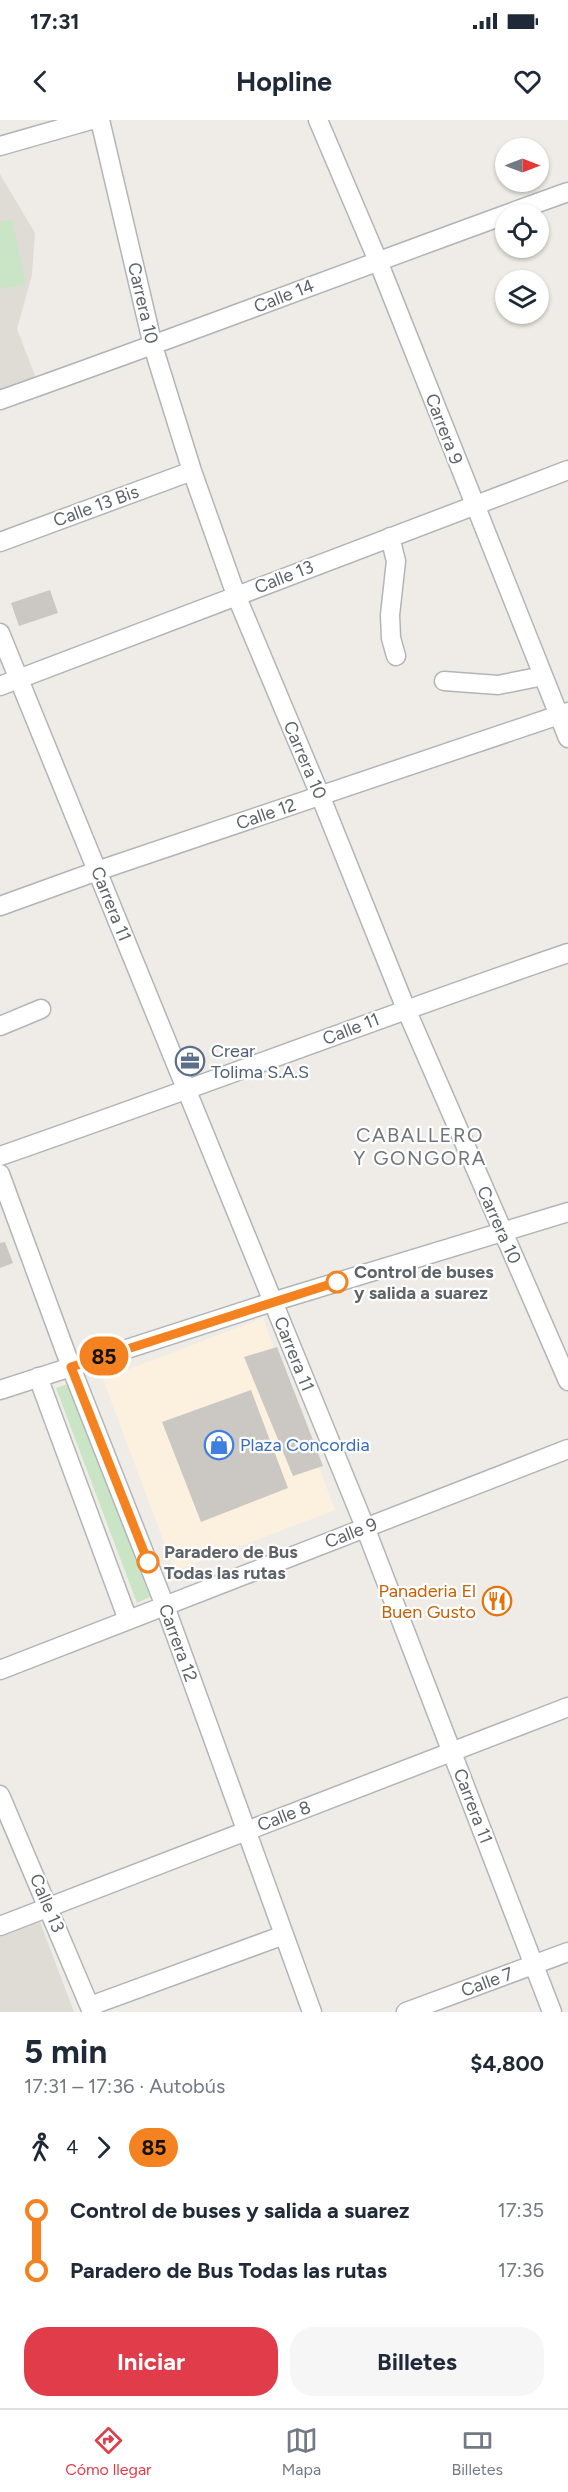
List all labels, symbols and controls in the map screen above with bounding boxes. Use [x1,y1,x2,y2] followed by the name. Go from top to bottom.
[30,8,80,35] text: 17:31
[24,65,57,98] icon: back
[236,65,332,98] text: Hopline
[511,65,544,98] icon: heart
[495,138,549,192] north arrow
[495,138,549,324] map controls
[495,204,549,258] button: locate
[123,260,163,346] street label: Carrera 10
[495,270,549,324] button: layers
[251,274,317,318] street label: Calle 14
[420,390,468,468] street label: Carrera 9
[50,480,142,532] street label: Calle 13 Bis
[251,556,317,598] street label: Calle 13
[279,718,331,802] street label: Carrera 10
[233,794,299,834] street label: Calle 12
[86,863,136,945] street label: Carrera 11
[319,1008,383,1050] street label: Calle 11
[211,1040,309,1083] place label: Crear Tolima S.A.S
[174,1045,206,1077] office icon: Crear Tolima S.A.S
[353,1123,487,1170] district label: CABALLERO Y GONGORA
[472,1183,526,1267] street label: Carrera 10
[354,1261,494,1304] place label: Control de buses y salida a suarez
[326,1271,348,1293] marker: Control de buses y salida a suarez
[269,1313,319,1395] street label: Carrera 11
[77,1336,131,1376] line badge: 85
[91,1344,117,1369] text: 85
[203,1429,235,1461] shop icon: Plaza Concordia
[240,1434,370,1456] place label: Plaza Concordia
[322,1513,380,1553] street label: Calle 9
[164,1541,298,1584] place label: Paradero de Bus Todas las rutas
[137,1551,159,1573] marker: Paradero de Bus Todas las rutas
[378,1580,476,1623] place label: Panaderia El Buen Gusto
[481,1585,513,1617] restaurant icon: Panaderia El Buen Gusto
[154,1601,202,1685] street label: Carrera 12
[449,1765,497,1847] street label: Carrera 11
[254,1796,314,1836] street label: Calle 8
[25,1870,69,1936] street label: Calle 13
[458,1962,516,2002] street label: Calle 7
[24,2032,107,2071] text: 5 min
[470,2050,544,2077] text: $4,800
[24,2074,225,2098] text: 17:31 – 17:36 · Autobús
[24,2131,57,2164] icon: walk
[87,2131,120,2164] icon: forward
[66,2135,78,2159] text: 4
[141,2135,166,2160] text: 85
[70,2197,409,2224] text: Control de buses y salida a suarez
[498,2198,544,2222] text: 17:35
[70,2257,387,2284] text: Paradero de Bus Todas las rutas
[498,2258,544,2282] text: 17:36
[24,2327,278,2396] button: Iniciar
[290,2327,544,2396] button: Billetes
[65,2424,152,2479] tab: Cómo llegar
[282,2424,321,2479] tab: Mapa
[451,2424,503,2479] tab: Billetes

